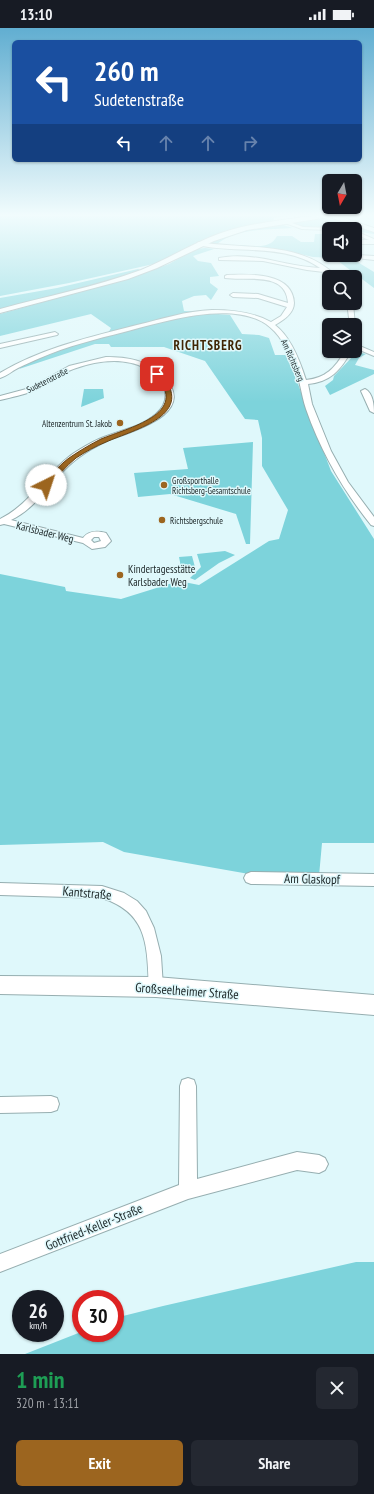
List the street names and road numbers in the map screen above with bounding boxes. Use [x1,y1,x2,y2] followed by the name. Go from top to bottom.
[279,337,307,383] street label: Am Richtsberg
[24,365,70,395] street label: Sudetenstraße
[15,518,75,546] street label: Karlsbader Weg
[284,870,341,888] street label: Am Glaskopf
[62,882,112,904] street label: Kantstraße
[135,979,239,1003] street label: Großseelheimer Straße
[43,1200,145,1254] street label: Gottfried-Keller-Straße

